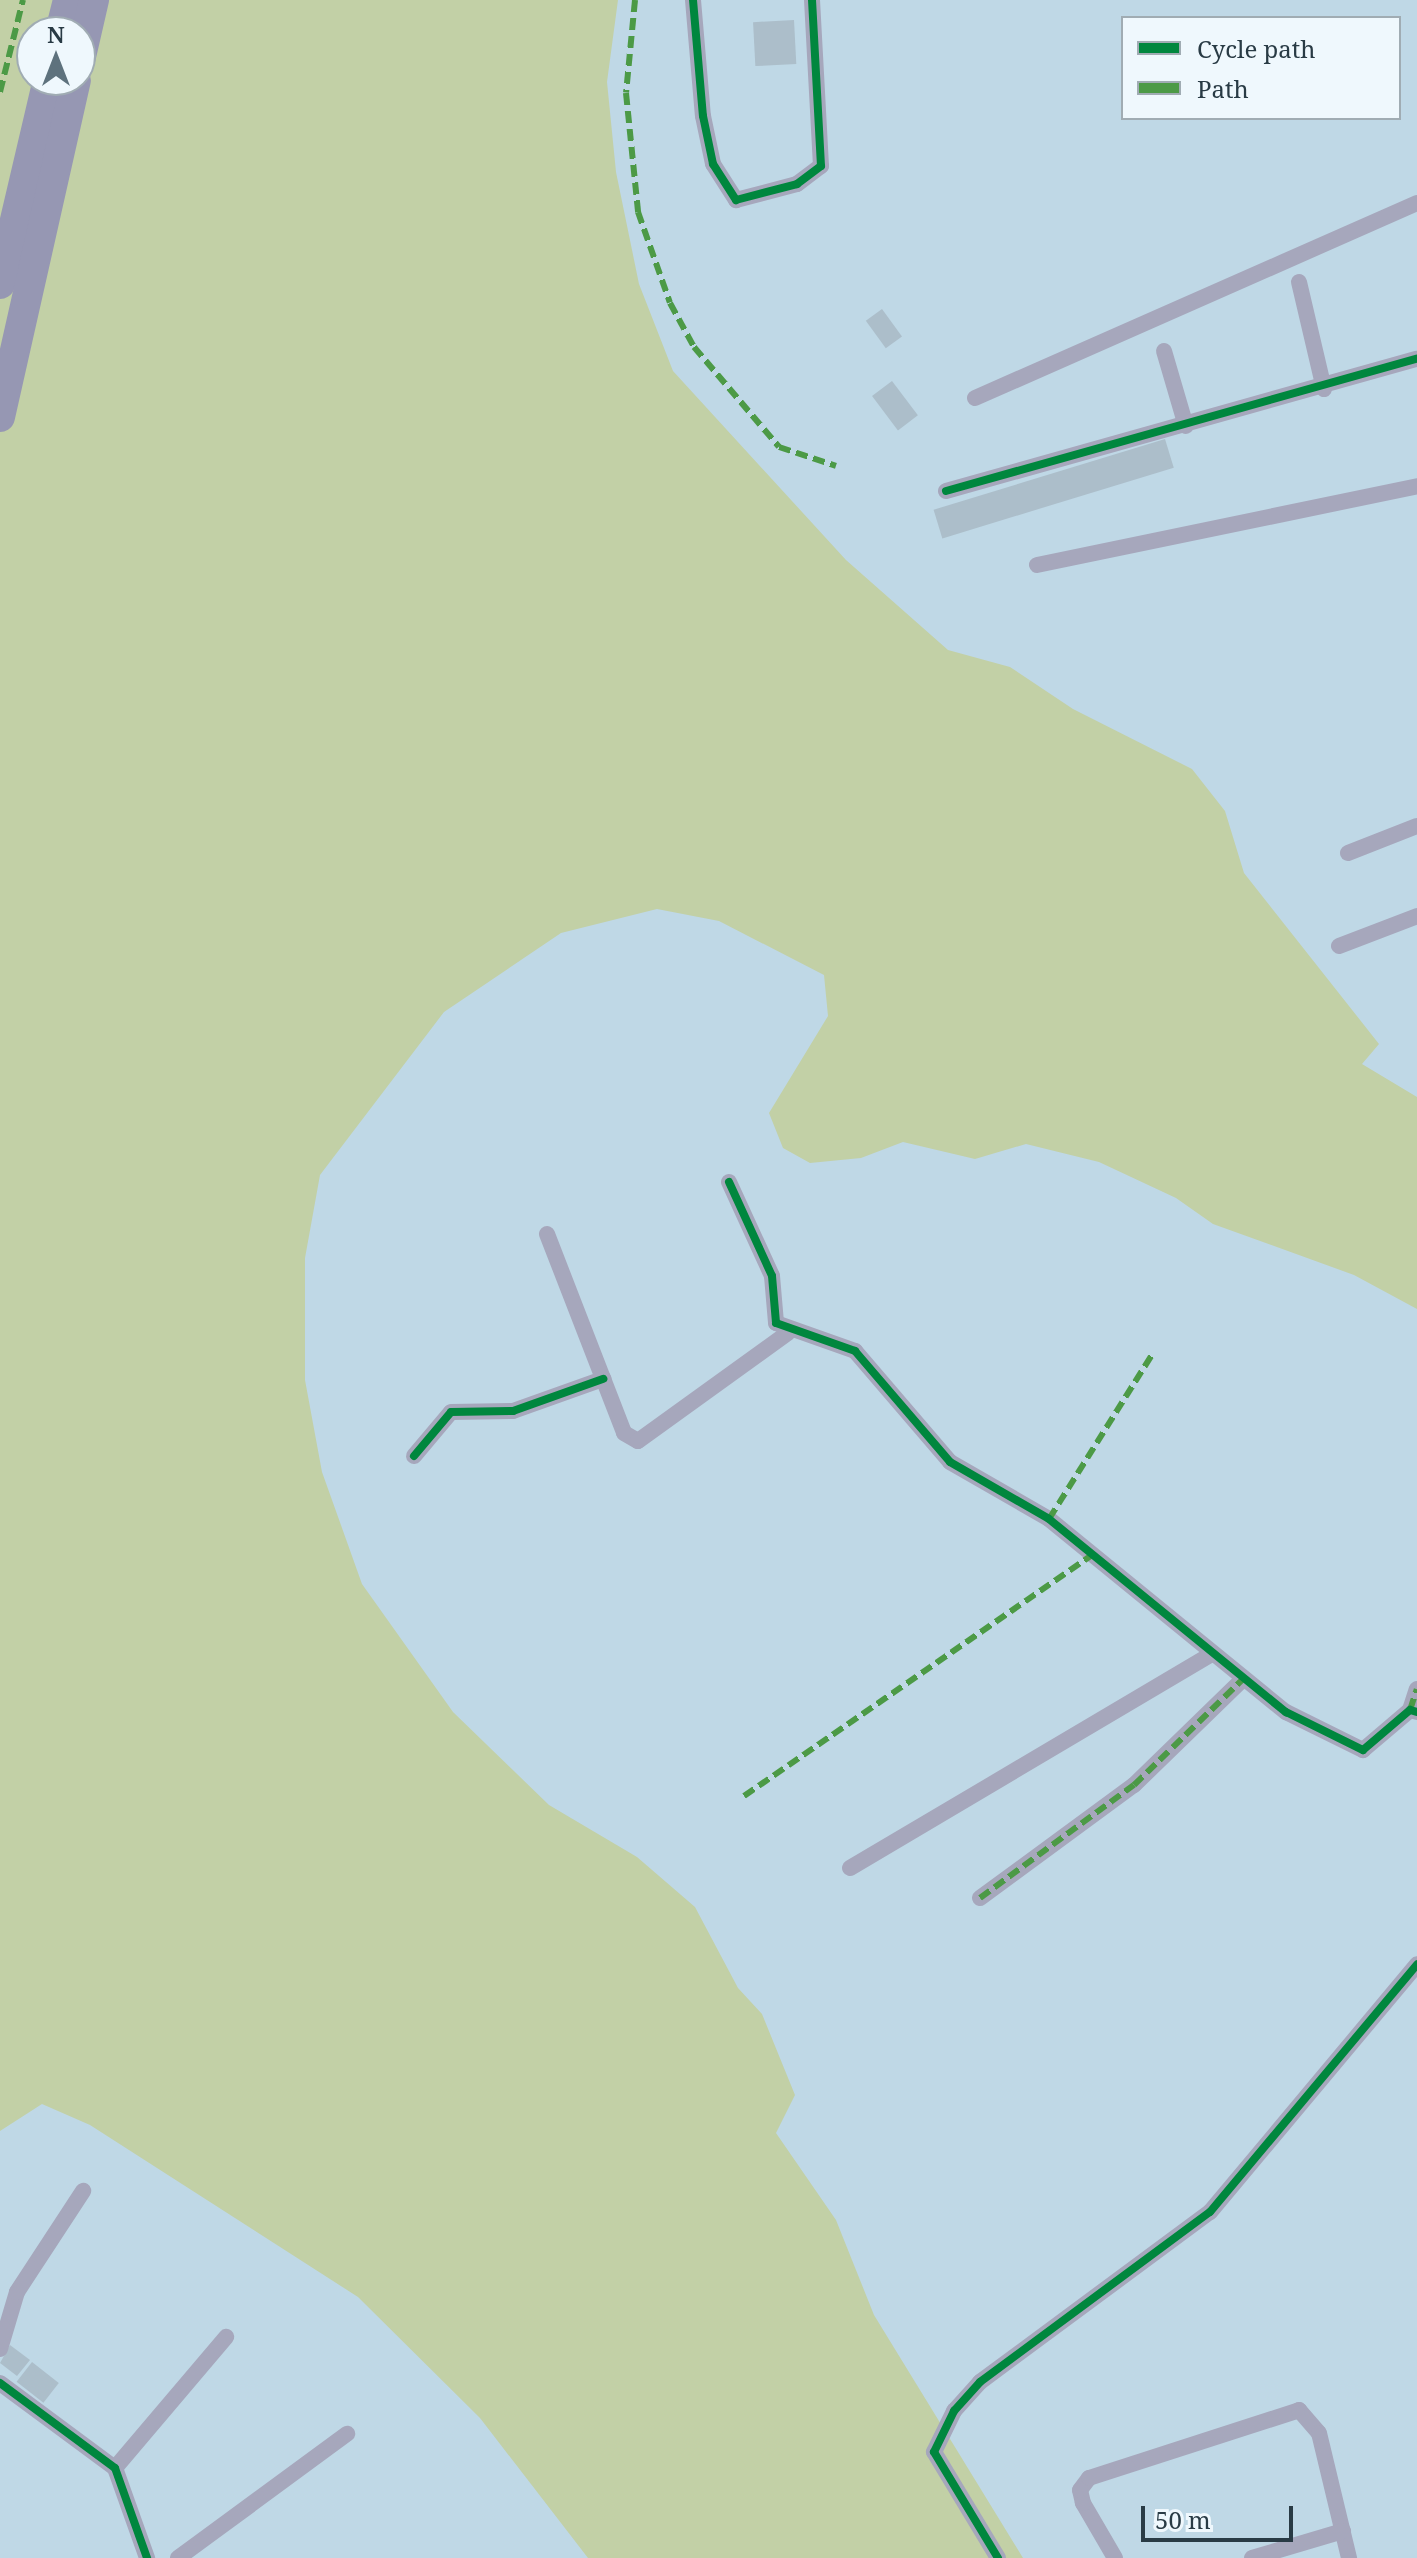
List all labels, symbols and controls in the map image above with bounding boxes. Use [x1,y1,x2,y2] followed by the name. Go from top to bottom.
[16,16,96,96] north arrow
[1121,16,1401,120] legend
[47,19,65,49] text: N
[1197,32,1316,65] text: Cycle path
[1197,72,1249,105] text: Path
[1145,2490,1297,2540] scale bar
[1155,2503,1211,2536] text: 50 m

